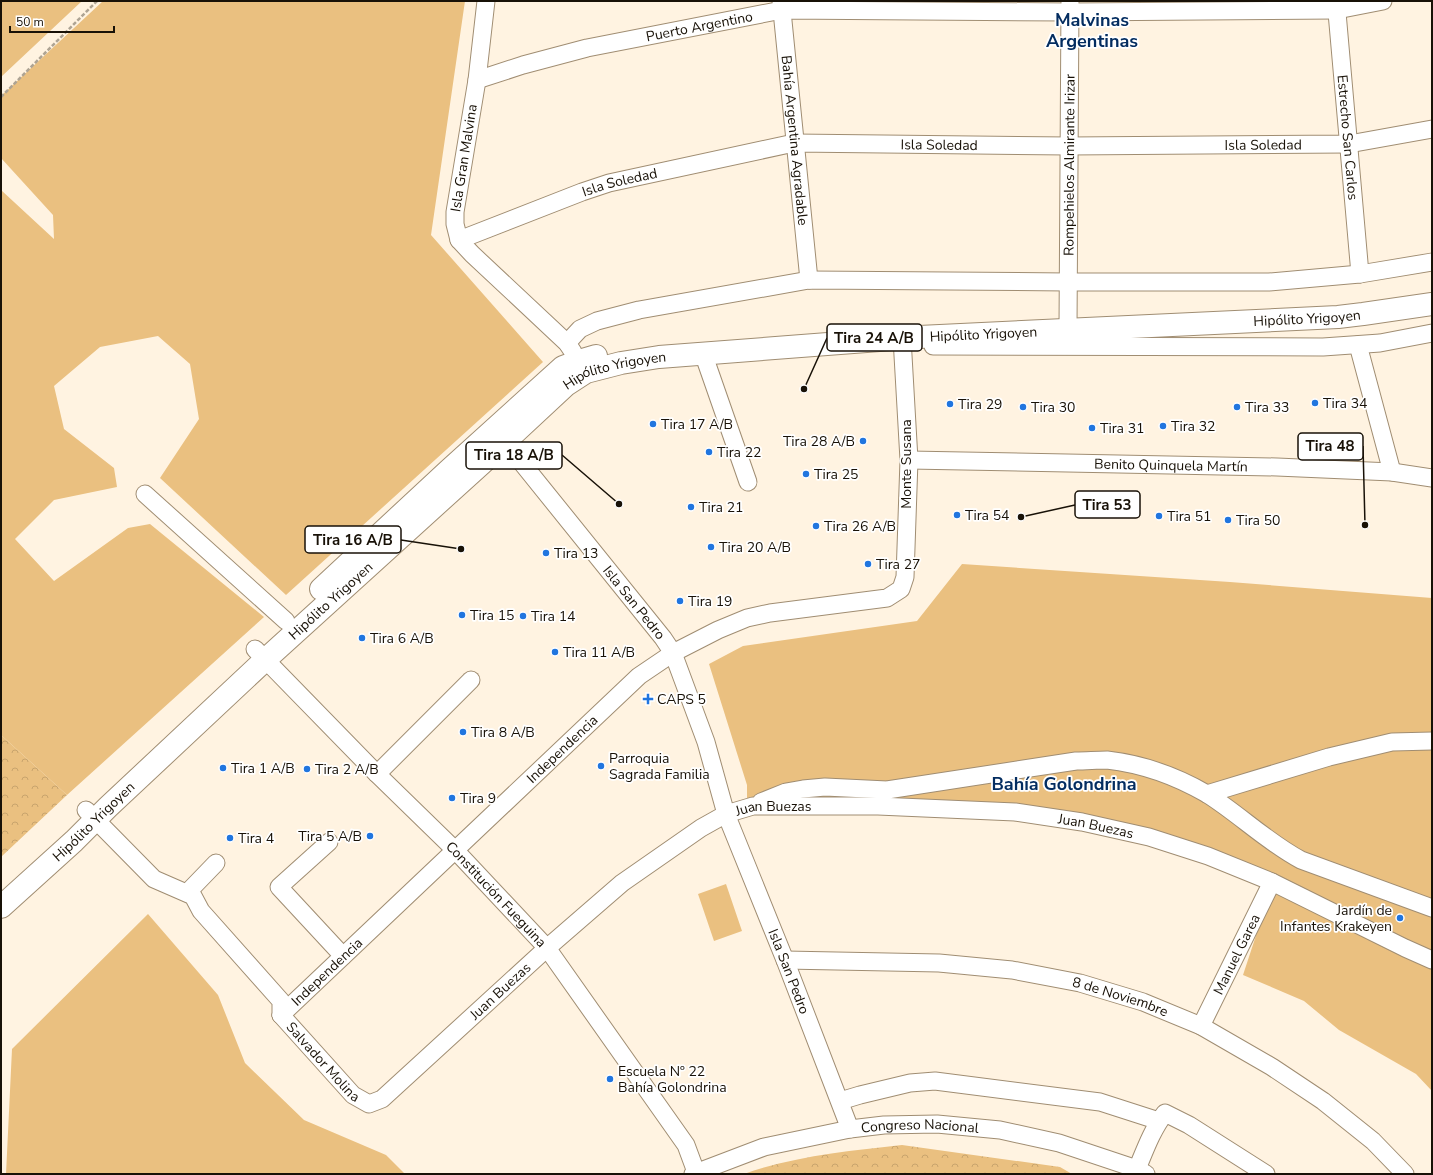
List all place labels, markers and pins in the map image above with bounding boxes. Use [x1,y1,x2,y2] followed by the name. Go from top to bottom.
[827,324,922,351] callout: Tira 24 A/B
[1323,394,1367,413] place label: Tira 34
[958,395,1002,414] place label: Tira 29
[1031,398,1075,417] place label: Tira 30
[1245,398,1289,417] place label: Tira 33
[1310,398,1320,408] marker: Tira 34
[945,399,955,409] marker: Tira 29
[1018,402,1028,412] marker: Tira 30
[1232,402,1242,412] marker: Tira 33
[661,415,733,434] place label: Tira 17 A/B
[1171,417,1215,436] place label: Tira 32
[648,419,658,429] marker: Tira 17 A/B
[1100,419,1144,438] place label: Tira 31
[1158,421,1168,431] marker: Tira 32
[1087,423,1097,433] marker: Tira 31
[783,432,855,451] place label: Tira 28 A/B
[1298,433,1363,460] callout: Tira 48
[858,436,868,446] marker: Tira 28 A/B
[466,442,562,469] callout: Tira 18 A/B
[717,443,761,462] place label: Tira 22
[704,447,714,457] marker: Tira 22
[814,465,858,484] place label: Tira 25
[801,469,811,479] marker: Tira 25
[1075,491,1140,518] callout: Tira 53
[699,498,743,517] place label: Tira 21
[686,502,696,512] marker: Tira 21
[965,506,1009,525] place label: Tira 54
[1167,507,1211,526] place label: Tira 51
[952,510,962,520] marker: Tira 54
[1154,511,1164,521] marker: Tira 51
[1236,511,1280,530] place label: Tira 50
[1223,515,1233,525] marker: Tira 50
[824,517,896,536] place label: Tira 26 A/B
[811,521,821,531] marker: Tira 26 A/B
[305,526,401,553] callout: Tira 16 A/B
[719,538,791,557] place label: Tira 20 A/B
[706,542,716,552] marker: Tira 20 A/B
[554,544,598,563] place label: Tira 13
[541,548,551,558] marker: Tira 13
[876,555,920,574] place label: Tira 27
[863,559,873,569] marker: Tira 27
[688,592,732,611] place label: Tira 19
[675,596,685,606] marker: Tira 19
[470,606,514,625] place label: Tira 15
[531,607,575,626] place label: Tira 14
[457,610,467,620] marker: Tira 15
[518,611,528,621] marker: Tira 14
[370,629,434,648] place label: Tira 6 A/B
[357,633,367,643] marker: Tira 6 A/B
[563,643,635,662] place label: Tira 11 A/B
[550,647,560,657] marker: Tira 11 A/B
[657,690,706,709] place label: CAPS 5
[642,693,654,705] marker: CAPS 5
[471,723,535,742] place label: Tira 8 A/B
[458,727,468,737] marker: Tira 8 A/B
[609,749,710,784] place label: Parroquia Sagrada Familia
[231,759,295,778] place label: Tira 1 A/B
[315,760,379,779] place label: Tira 2 A/B
[596,761,606,771] marker: Parroquia Sagrada Familia
[218,763,228,773] marker: Tira 1 A/B
[302,764,312,774] marker: Tira 2 A/B
[460,789,496,808] place label: Tira 9
[447,793,457,803] marker: Tira 9
[298,827,362,846] place label: Tira 5 A/B
[238,829,274,848] place label: Tira 4
[365,831,375,841] marker: Tira 5 A/B
[225,833,235,843] marker: Tira 4
[1280,901,1392,936] place label: Jardín de Infantes Krakeyen
[1395,913,1405,923] marker: Jardín de Infantes Krakeyen
[618,1062,727,1097] place label: Escuela Nº 22 Bahía Golondrina
[605,1074,615,1084] marker: Escuela Nº 22 Bahía Golondrina

